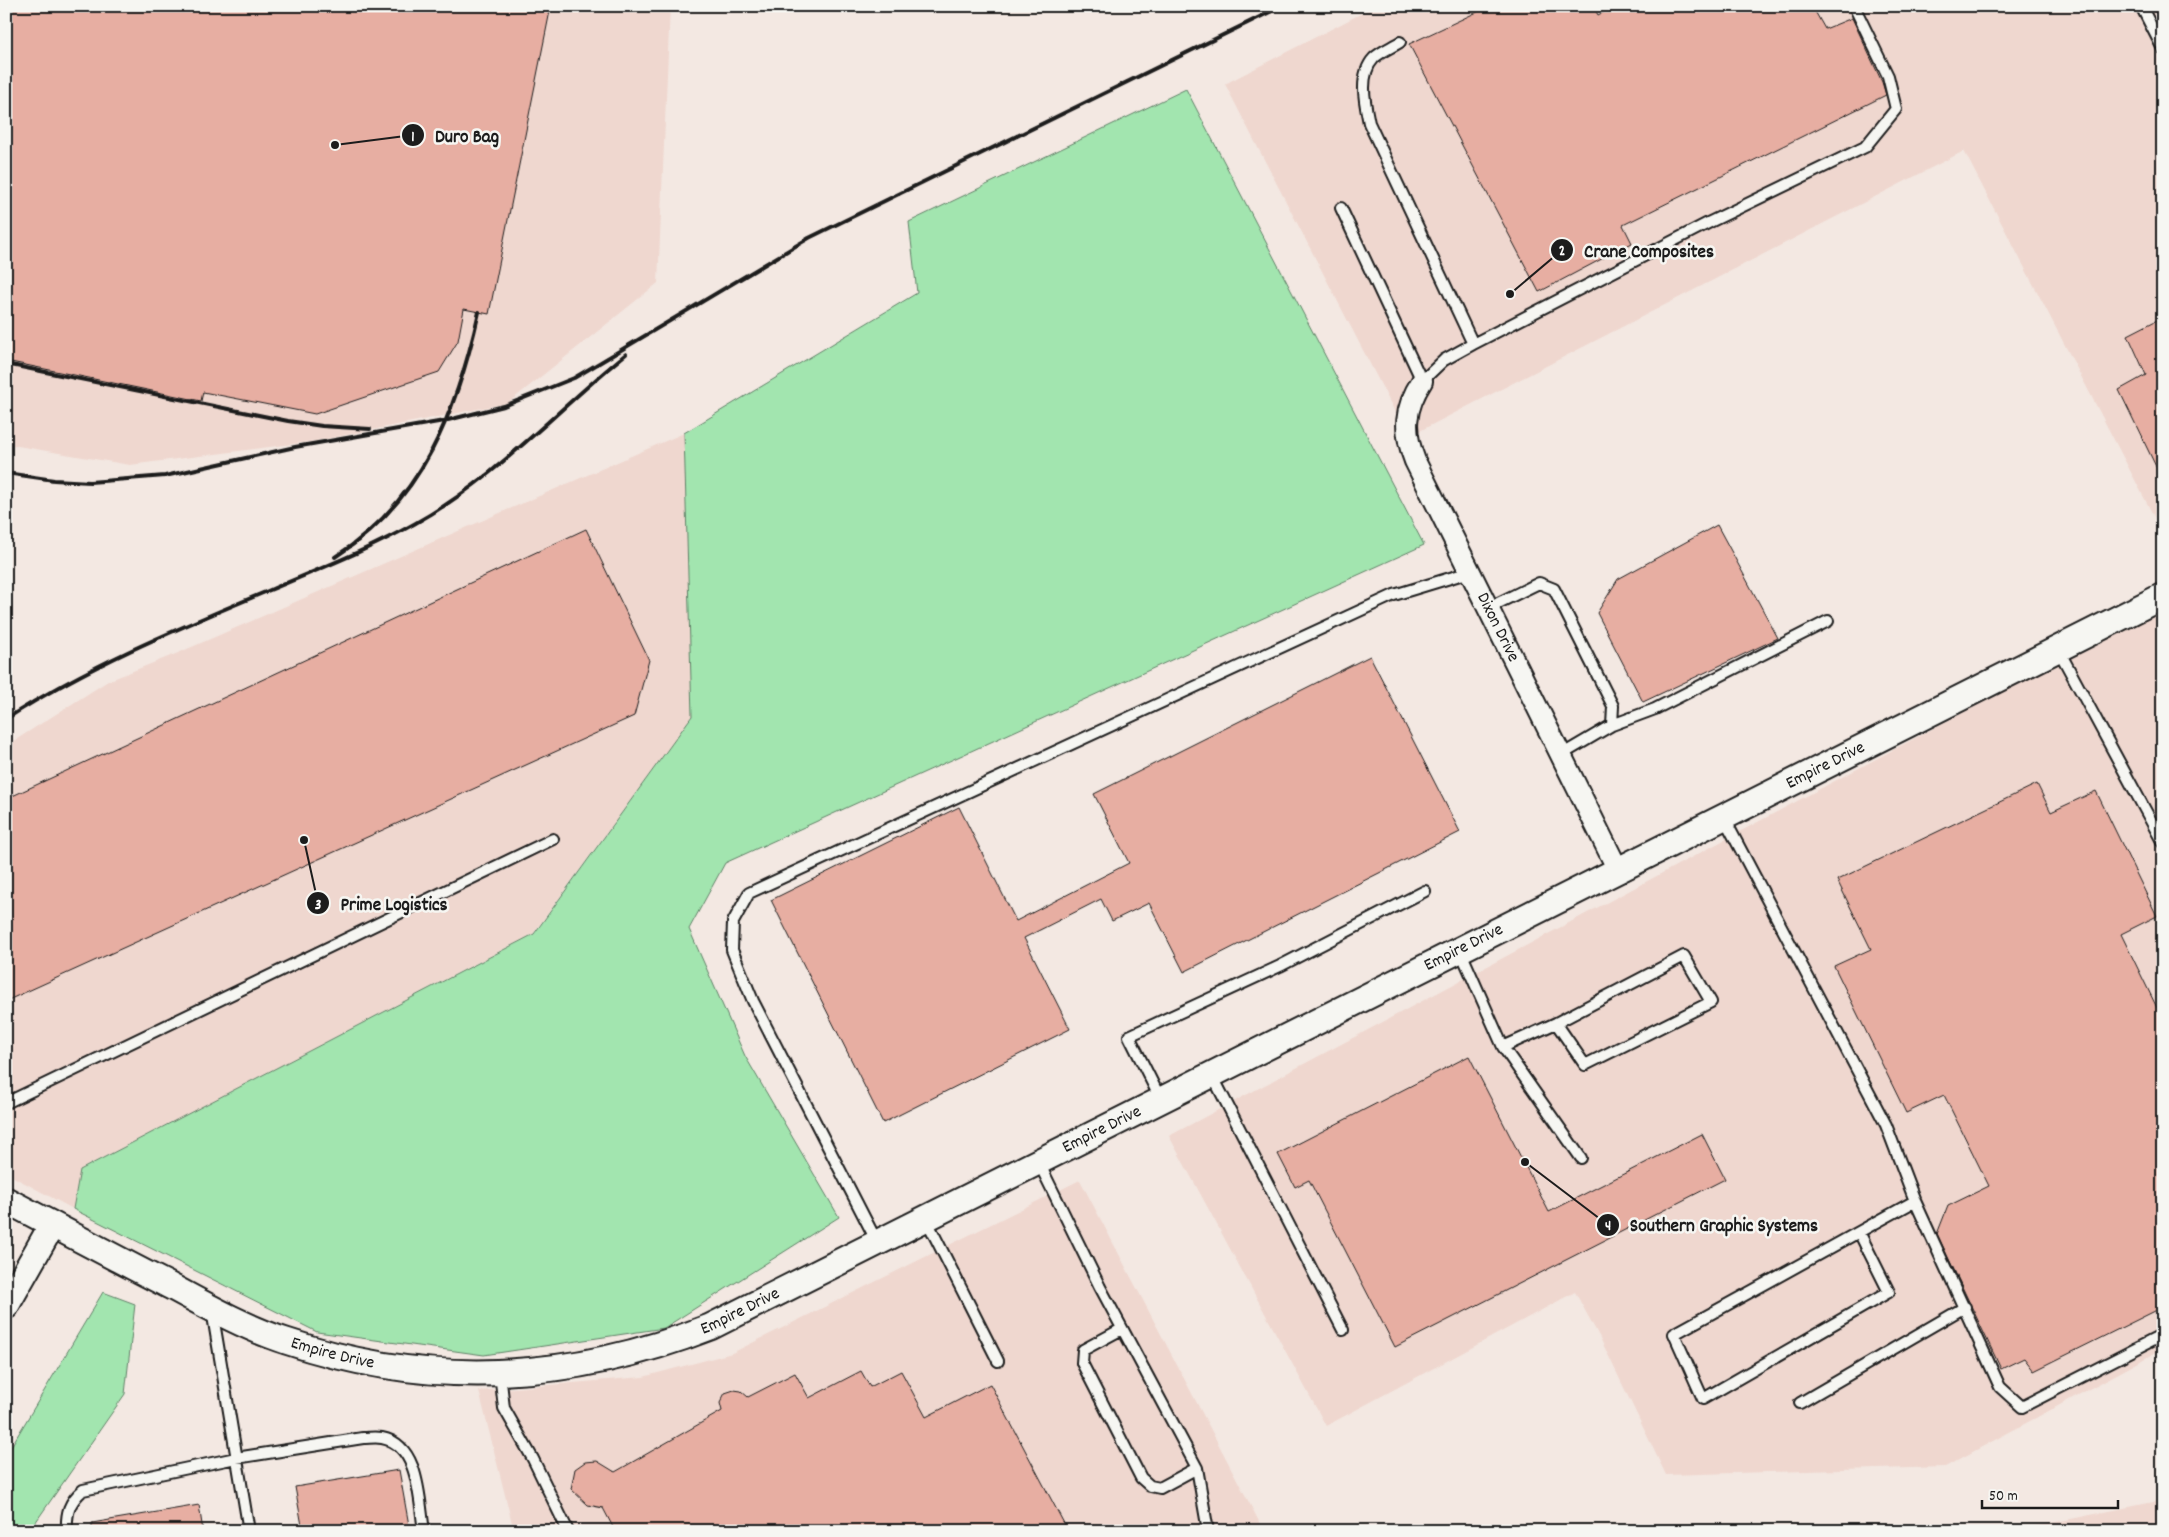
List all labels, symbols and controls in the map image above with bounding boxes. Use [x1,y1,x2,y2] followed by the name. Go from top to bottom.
[400,118,509,152] callout: Duro Bag
[435,125,499,152] text: Duro Bag
[411,127,415,149] text: 1
[1549,233,1724,267] callout: Crane Composites
[1584,240,1714,267] text: Crane Composites
[1559,241,1565,263] text: 2
[1470,589,1525,666] street label: Dixon Drive
[1782,735,1870,796] street label: Empire Drive
[305,886,457,920] callout: Prime Logistics
[340,893,448,920] text: Prime Logistics
[315,895,322,917] text: 3
[1420,917,1508,978] street label: Empire Drive
[1058,1099,1146,1160] street label: Empire Drive
[1595,1208,1828,1242] callout: Southern Graphic Systems
[1630,1214,1818,1241] text: Southern Graphic Systems
[1605,1216,1611,1238] text: 4
[697,1281,784,1342] street label: Empire Drive
[287,1331,377,1376] street label: Empire Drive
[1982,1477,2118,1509] scale bar
[1989,1486,2018,1508] text: 50 m

